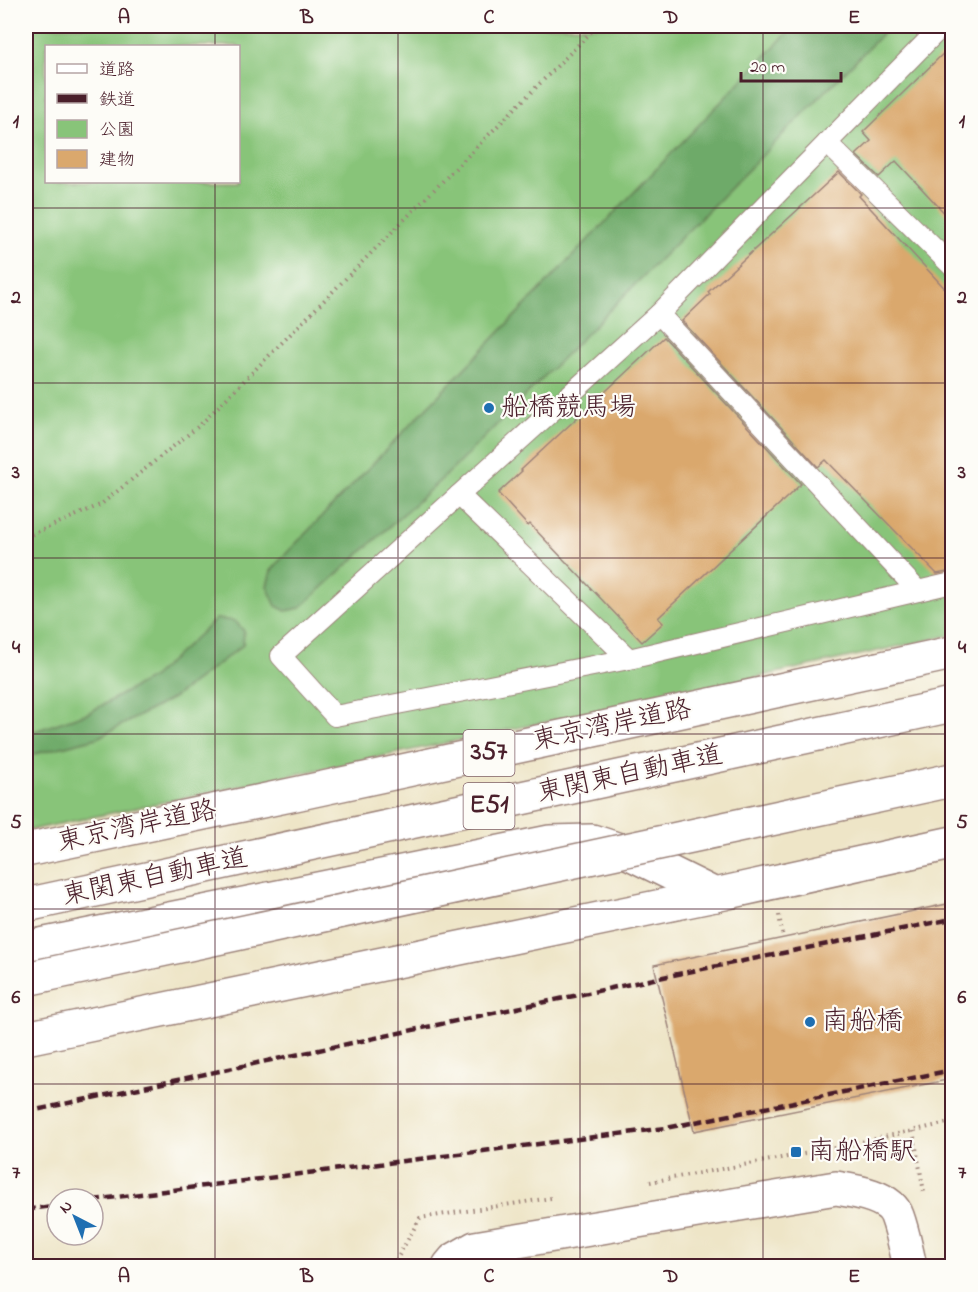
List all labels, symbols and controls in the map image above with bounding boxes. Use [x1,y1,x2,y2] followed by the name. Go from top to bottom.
[118,4,130,33] text: A
[299,4,314,33] text: B
[484,4,495,33] text: C
[663,4,678,33] text: D
[848,4,860,33] text: E
[45,45,240,183] legend
[741,45,842,83] scale bar
[750,55,785,81] text: 20 m
[99,58,135,84] text: 道路
[99,88,135,114] text: 鉄道
[13,108,20,137] text: 1
[959,108,966,137] text: 1
[99,118,135,144] text: 公園
[99,148,135,174] text: 建物
[10,284,21,313] text: 2
[956,284,967,313] text: 2
[501,389,636,428] place label: 船橋競馬場
[482,401,496,415] marker: 船橋競馬場
[11,459,20,488] text: 3
[957,459,966,488] text: 3
[12,634,21,663] text: 4
[958,634,967,663] text: 4
[529,690,695,762] street label: 東京湾岸道路
[464,730,514,776] road number: 357
[534,736,726,814] street label: 東関東自動車道
[464,783,514,829] road number: E51
[54,791,220,863] street label: 東京湾岸道路
[10,809,22,838] text: 5
[956,809,968,838] text: 5
[59,839,251,917] street label: 東関東自動車道
[12,984,21,1013] text: 6
[958,984,967,1013] text: 6
[822,1003,903,1042] place label: 南船橋
[803,1015,817,1029] marker: 南船橋
[808,1133,916,1172] place label: 南船橋駅
[789,1145,803,1159] marker: 南船橋駅
[12,1159,21,1188] text: 7
[958,1159,967,1188] text: 7
[45,1187,105,1247] north arrow
[54,1195,78,1220] text: N
[118,1263,130,1292] text: A
[299,1263,314,1292] text: B
[484,1263,495,1292] text: C
[663,1263,678,1292] text: D
[848,1263,860,1292] text: E

